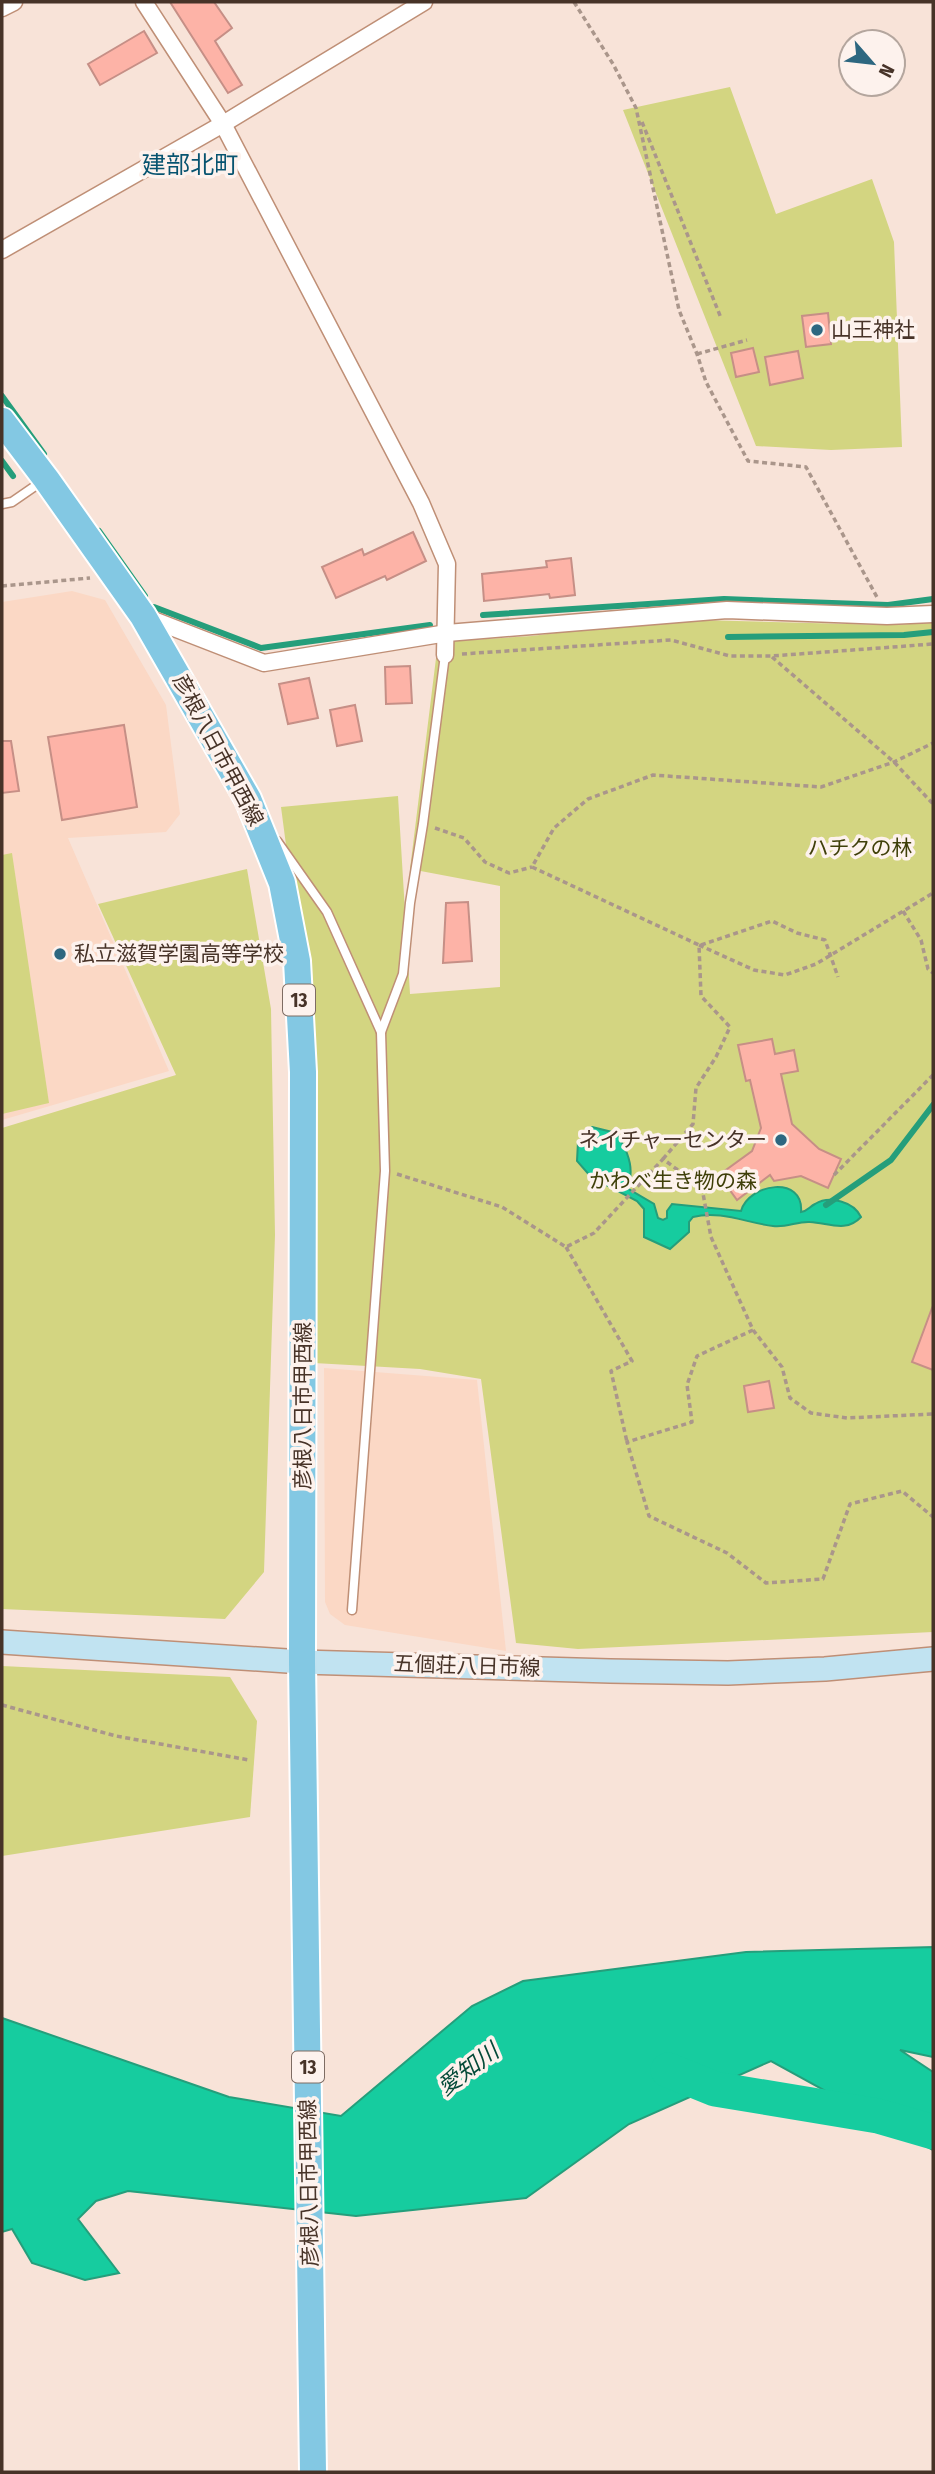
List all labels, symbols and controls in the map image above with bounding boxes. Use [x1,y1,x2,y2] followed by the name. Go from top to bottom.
[837,28,907,98] north arrow
[874,60,899,81] text: N
[142,151,238,179] district label: 建部北町
[831,317,915,343] place label: 山王神社
[809,322,825,338] marker: 山王神社
[167,670,269,830] street label: 彦根八日市甲西線
[808,835,913,861] park label: ハチクの林
[74,941,284,967] place label: 私立滋賀学園高等学校
[52,946,68,962] marker: 私立滋賀学園高等学校
[283,984,315,1016] road number: 13
[578,1127,767,1153] place label: ネイチャーセンター
[773,1132,789,1148] marker: ネイチャーセンター
[589,1168,757,1194] park label: かわべ生き物の森
[290,1322,316,1490] street label: 彦根八日市甲西線
[393,1650,541,1682] street label: 五個荘八日市線
[432,2035,506,2101] water label: 愛知川
[292,2052,324,2082] road number: 13
[295,2099,323,2267] street label: 彦根八日市甲西線

